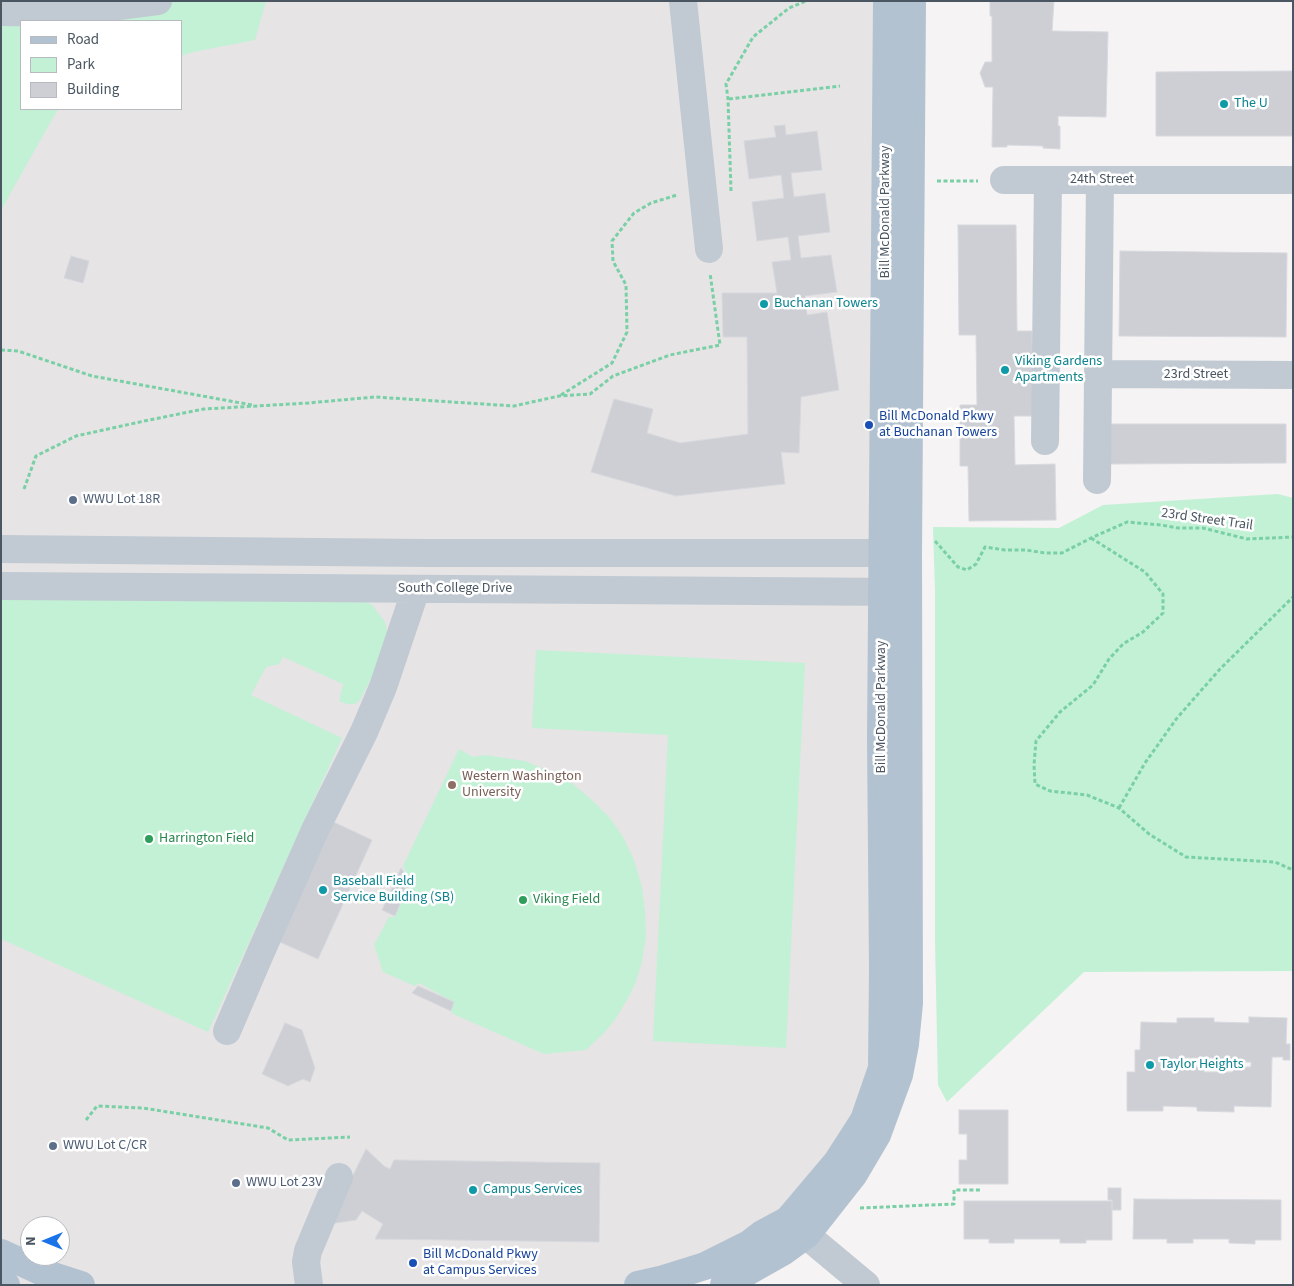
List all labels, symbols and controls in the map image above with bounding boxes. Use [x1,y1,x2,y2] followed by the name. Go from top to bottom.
[20,20,182,110] legend
[67,29,99,50] text: Road
[67,54,95,75] text: Park
[67,79,119,100] text: Building
[1234,96,1268,112] place label: The U
[1218,98,1230,110] marker: The U
[878,146,894,278] street label: Bill McDonald Parkway
[1070,172,1134,188] street label: 24th Street
[774,296,878,312] place label: Buchanan Towers
[758,298,770,310] marker: Buchanan Towers
[1015,354,1102,387] place label: Viking Gardens Apartments
[999,364,1011,376] marker: Viking Gardens Apartments
[1164,367,1228,383] street label: 23rd Street
[879,409,997,442] place label: Bill McDonald Pkwy at Buchanan Towers
[863,419,875,431] marker: Bill McDonald Pkwy at Buchanan Towers
[83,492,160,508] place label: WWU Lot 18R
[67,494,79,506] marker: WWU Lot 18R
[1160,505,1254,535] street label: 23rd Street Trail
[398,581,512,597] street label: South College Drive
[874,641,890,773] street label: Bill McDonald Parkway
[462,769,582,802] place label: Western Washington University
[446,779,458,791] marker: Western Washington University
[159,831,254,847] place label: Harrington Field
[143,833,155,845] marker: Harrington Field
[333,874,454,906] place label: Baseball Field Service Building (SB)
[317,884,329,896] marker: Baseball Field Service Building (SB)
[533,892,600,908] place label: Viking Field
[517,894,529,906] marker: Viking Field
[1160,1057,1244,1073] place label: Taylor Heights
[1144,1059,1156,1071] marker: Taylor Heights
[63,1138,147,1154] place label: WWU Lot C/CR
[47,1140,59,1152] marker: WWU Lot C/CR
[246,1175,322,1191] place label: WWU Lot 23V
[230,1177,242,1189] marker: WWU Lot 23V
[483,1182,582,1198] place label: Campus Services
[467,1184,479,1196] marker: Campus Services
[20,1216,70,1266] north arrow
[21,1236,41,1246] text: N
[423,1247,538,1280] place label: Bill McDonald Pkwy at Campus Services
[407,1257,419,1269] marker: Bill McDonald Pkwy at Campus Services

